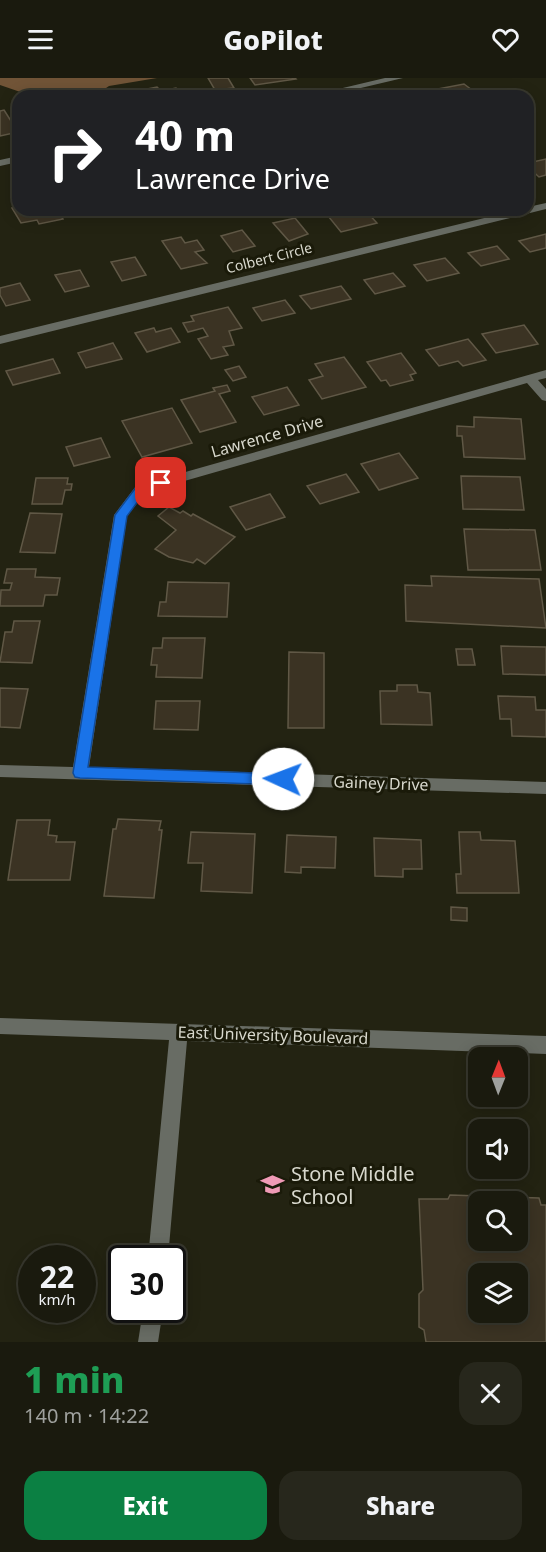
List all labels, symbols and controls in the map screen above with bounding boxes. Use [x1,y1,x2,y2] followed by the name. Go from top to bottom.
[223,21,323,58] text: GoPilot
[24,23,57,56] icon: menu
[489,23,522,56] icon: heart
[135,106,235,163] text: 40 m
[36,114,114,192] icon: right
[135,160,330,197] text: Lawrence Drive
[224,238,314,277] street label: Colbert Circle
[208,409,326,463] street label: Lawrence Drive
[135,457,186,508] pin
[144,466,177,499] icon: arrive
[251,747,315,811] position arrow
[333,770,429,796] street label: Gainey Drive
[177,1021,369,1049] street label: East University Boulevard
[468,1047,528,1107] north arrow
[468,1047,528,1323] map controls
[468,1119,528,1179] button: sound
[291,1160,414,1210] place label: Stone Middle School
[260,1172,286,1198] school or university icon: Stone Middle School
[468,1191,528,1251] button: search
[108,1245,186,1323] speed limit sign: 30
[40,1256,74,1297] text: 22
[468,1263,528,1323] button: layers
[39,1289,75,1309] text: km/h
[24,1355,125,1404] text: 1 min
[459,1362,522,1425] button: close
[24,1402,149,1429] text: 140 m · 14:22
[24,1471,267,1540] button: Exit
[279,1471,522,1540] button: Share

